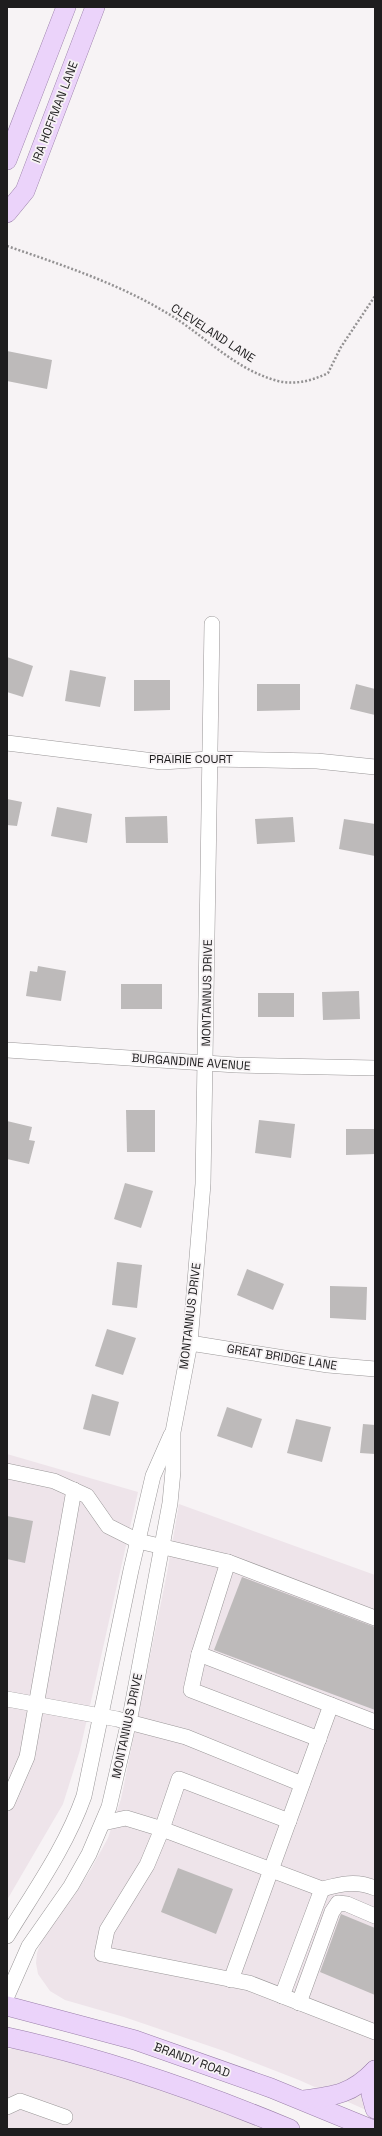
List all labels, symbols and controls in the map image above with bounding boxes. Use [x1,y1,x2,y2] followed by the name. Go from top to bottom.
[28,59,82,165] street label: IRA HOFFMAN LANE
[168,300,258,366] street label: CLEVELAND LANE
[149,751,233,767] street label: PRAIRIE COURT
[198,939,216,1047] street label: MONTANNUS DRIVE
[131,1050,251,1074] street label: BURGANDINE AVENUE
[176,1262,204,1370] street label: MONTANNUS DRIVE
[226,1340,339,1374] street label: GREAT BRIDGE LANE
[108,1672,146,1780] street label: MONTANNUS DRIVE
[152,2039,232,2081] street label: BRANDY ROAD

